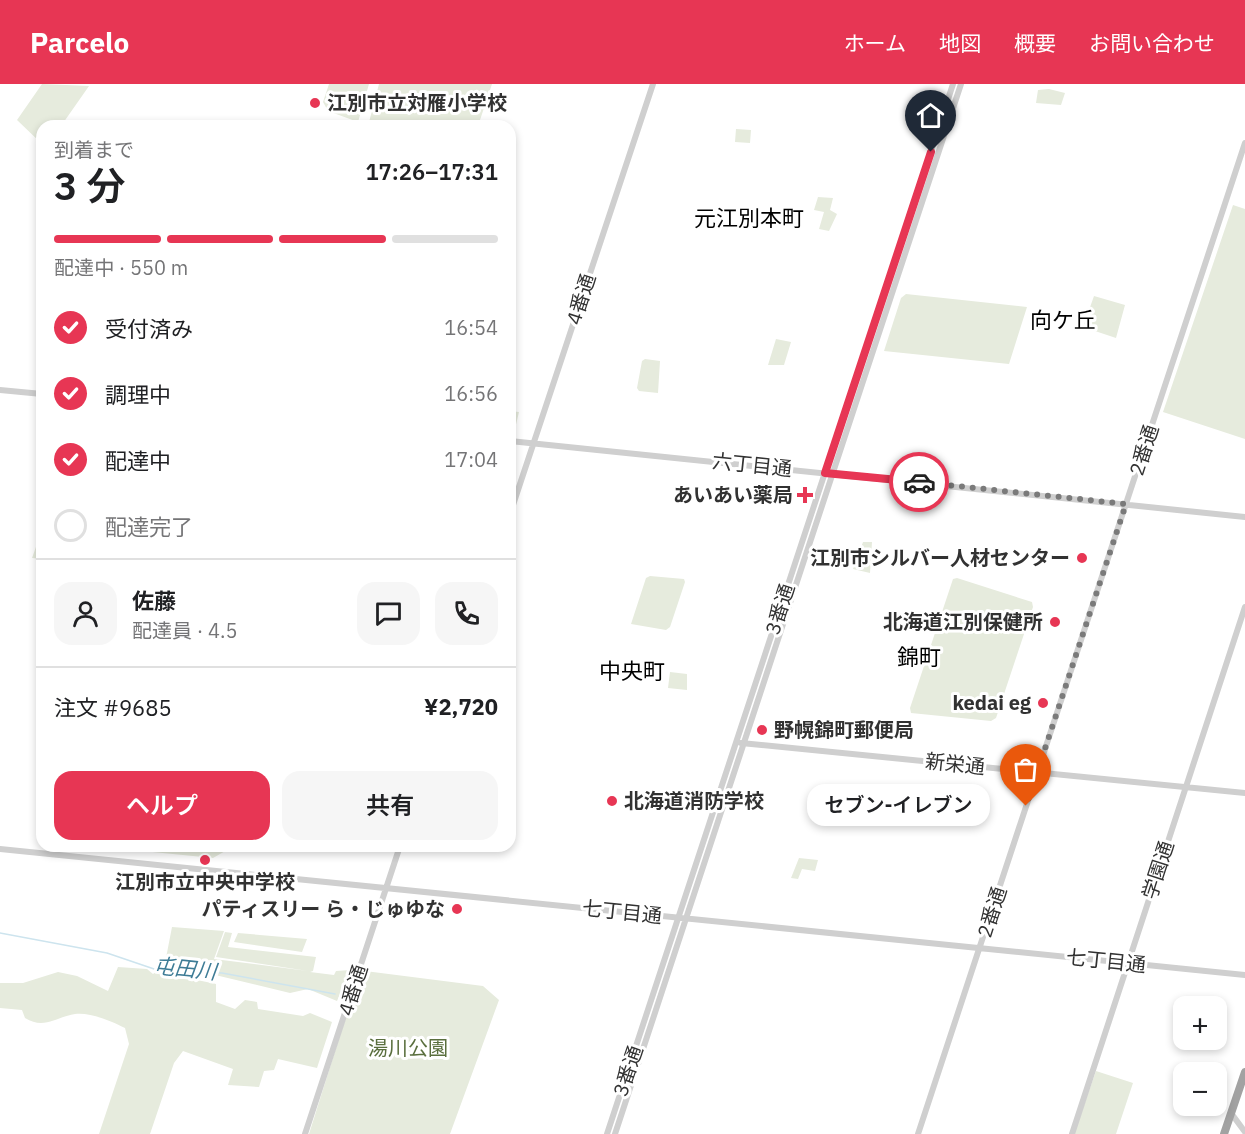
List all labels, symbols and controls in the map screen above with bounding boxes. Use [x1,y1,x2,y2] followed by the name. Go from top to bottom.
[30,24,129,61] text: Parcelo
[844,29,906,57] text: ホーム
[939,29,981,57] text: 地図
[1014,29,1056,57] text: 概要
[1089,29,1215,57] text: お問い合わせ
[327,89,507,116] place label: 江別市立対雁小学校
[905,90,956,152] pin
[308,96,322,110] marker: 江別市立対雁小学校
[914,99,947,132] icon: home
[54,136,134,163] text: 到着まで
[365,157,498,186] text: 17:26–17:31
[54,160,126,211] text: 3 分
[694,203,804,232] district label: 元江別本町
[54,254,188,281] text: 配達中 · 550 m
[560,270,601,328] street label: 4番通
[1030,305,1096,334] district label: 向ケ丘
[54,311,87,344] icon: check
[105,314,193,343] text: 受付済み
[444,314,498,341] text: 16:54
[54,377,87,410] icon: check
[105,380,171,409] text: 調理中
[444,380,498,407] text: 16:56
[1123,421,1164,479] street label: 2番通
[54,443,87,476] icon: check
[105,446,171,475] text: 配達中
[444,446,498,473] text: 17:04
[711,447,793,482] street label: 六丁目通
[889,452,949,512] courier
[903,466,936,499] icon: car
[673,481,793,508] place label: あいあい薬局
[798,488,812,502] marker: あいあい薬局
[105,512,193,541] text: 配達完了
[810,544,1070,571] place label: 江別市シルバー人材センター
[1075,551,1089,565] marker: 江別市シルバー人材センター
[759,580,800,638] street label: 3番通
[54,582,117,645] button: person
[357,582,420,645] button: chat
[435,582,498,645] button: phone
[132,586,176,615] text: 佐藤
[883,608,1043,635] place label: 北海道江別保健所
[1048,615,1062,629] marker: 北海道江別保健所
[132,617,237,644] text: 配達員 · 4.5
[897,642,941,671] district label: 錦町
[599,656,665,685] district label: 中央町
[953,689,1032,716] place label: kedai eg
[424,692,498,721] text: ¥2,720
[54,693,172,722] text: 注文 #9685
[1036,696,1050,710] marker: kedai eg
[774,716,914,743] place label: 野幌錦町郵便局
[755,723,769,737] marker: 野幌錦町郵便局
[1000,744,1051,806] pin
[924,747,986,780] street label: 新栄通
[1009,753,1042,786] icon: bag
[54,771,270,840] button: ヘルプ
[282,771,498,840] button: 共有
[807,785,990,827] callout: セブン-イレブン
[624,787,764,814] place label: 北海道消防学校
[824,791,973,818] text: セブン-イレブン
[605,794,619,808] marker: 北海道消防学校
[1135,837,1180,903] street label: 学園通
[198,853,212,867] marker: 江別市立中央中学校
[115,868,295,895] place label: 江別市立中央中学校
[971,883,1012,941] street label: 2番通
[581,894,663,929] street label: 七丁目通
[201,895,445,922] place label: パティスリー ら・じゅゆな
[450,902,464,916] marker: パティスリー ら・じゅゆな
[1065,943,1147,978] street label: 七丁目通
[152,951,220,985] water label: 屯田川
[332,961,373,1019] street label: 4番通
[1173,996,1227,1116] map controls
[1173,996,1227,1050] button: +
[368,1034,448,1061] park label: 湯川公園
[606,1042,649,1100] street label: 3番通
[1173,1062,1227,1116] button: −

